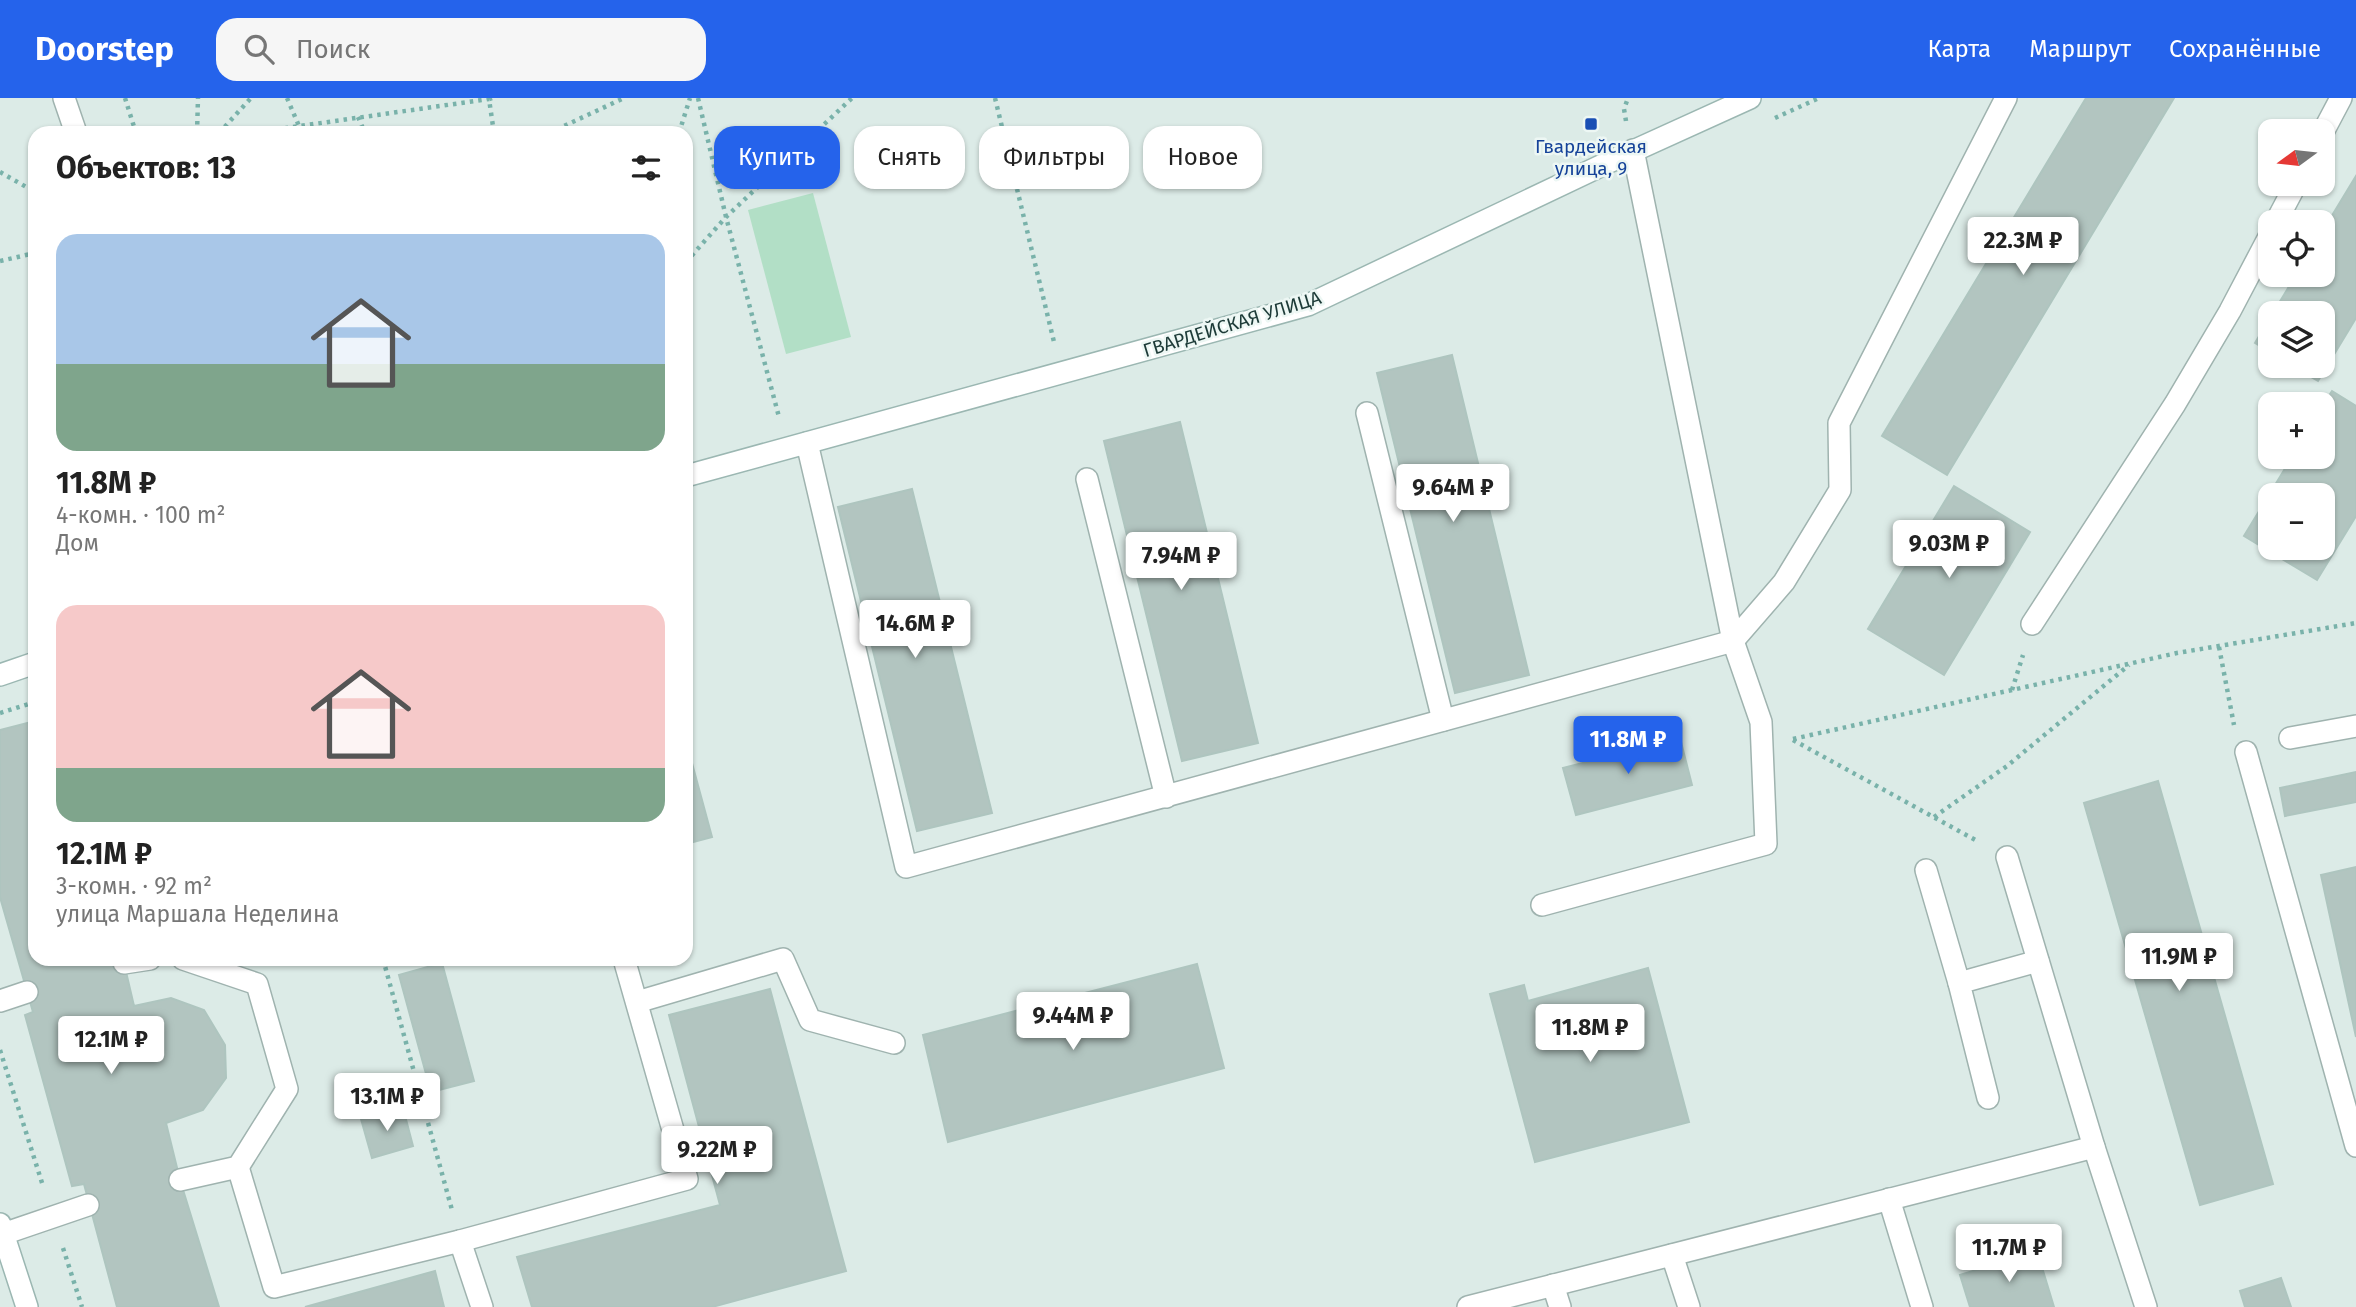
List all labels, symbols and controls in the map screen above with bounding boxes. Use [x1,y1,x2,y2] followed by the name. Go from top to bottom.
[216,18,706,81] search box
[35,29,174,69] text: Doorstep
[240,30,278,68] icon: search
[296,34,370,65] text: Поиск
[1928,35,1991,63] text: Карта
[2029,35,2131,63] text: Маршрут
[2169,35,2321,63] text: Сохранённые
[1583,116,1599,132] marker: Гвардейская улица, 9
[2258,119,2334,196] north arrow
[2258,119,2335,560] map controls
[714,126,840,189] chip: Купить
[854,126,965,189] chip: Снять
[979,126,1129,189] chip: Фильтры
[1143,126,1262,189] chip: Новое
[1535,135,1647,180] place label: Гвардейская улица, 9
[627,149,665,187] icon: filters
[56,150,236,186] text: Объектов: 13
[2258,210,2335,287] button: locate
[1958,218,2088,277] pin: 22.3M ₽
[1984,226,2062,254] text: 22.3M ₽
[298,280,424,406] icon: home
[1140,286,1324,362] street label: ГВАРДЕЙСКАЯ УЛИЦА
[2258,301,2335,378] button: layers
[2258,392,2335,469] button: +
[1388,464,1518,524] pin: 9.64M ₽
[56,465,156,501] text: 11.8M ₽
[1412,473,1494,501] text: 9.64M ₽
[2258,483,2335,560] button: −
[56,501,226,529] text: 4-комн. · 100 m²
[1884,520,2014,580] pin: 9.03M ₽
[56,529,99,557] text: Дом
[1909,529,1989,557] text: 9.03M ₽
[1116,532,1246,592] pin: 7.94M ₽
[1142,541,1220,569] text: 7.94M ₽
[850,601,980,660] pin: 14.6M ₽
[875,609,955,637] text: 14.6M ₽
[298,651,424,777] icon: home
[1563,716,1693,776] pin: 11.8M ₽
[1589,725,1667,753] text: 11.8M ₽
[56,836,152,872] text: 12.1M ₽
[56,872,212,900] text: 3-комн. · 92 m²
[56,900,339,928] text: улица Маршала Неделина
[2114,934,2244,993] pin: 11.9M ₽
[2141,942,2217,970] text: 11.9M ₽
[1008,992,1138,1052] pin: 9.44M ₽
[1032,1001,1114,1029] text: 9.44M ₽
[1525,1004,1655,1064] pin: 11.8M ₽
[1551,1013,1629,1041] text: 11.8M ₽
[46,1016,176,1076] pin: 12.1M ₽
[74,1025,148,1053] text: 12.1M ₽
[322,1074,452,1133] pin: 13.1M ₽
[350,1082,424,1110] text: 13.1M ₽
[652,1126,782,1186] pin: 9.22M ₽
[677,1135,757,1163] text: 9.22M ₽
[1944,1224,2074,1284] pin: 11.7M ₽
[1972,1233,2046,1261] text: 11.7M ₽

